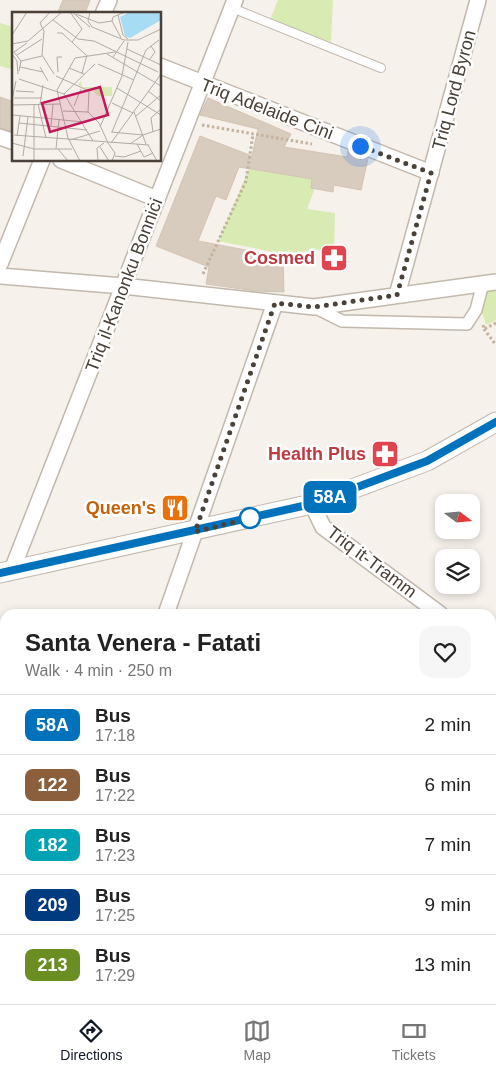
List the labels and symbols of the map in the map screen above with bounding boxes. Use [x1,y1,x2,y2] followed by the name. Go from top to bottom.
[12,12,161,161] inset map
[428,28,480,152] street label: Triq Lord Byron
[198,75,336,143] street label: Triq Adelaide Cini
[348,134,373,159] your location
[82,195,166,375] street label: Triq il-Kanonku Bonniċi
[319,243,349,273] pharmacy icon: Cosmed
[244,248,315,268] place label: Cosmed
[370,439,400,469] pharmacy icon: Health Plus
[268,444,366,464] place label: Health Plus
[301,481,359,513] line badge: 58A
[160,493,190,523] restaurant icon: Queen's
[435,494,480,539] north arrow
[86,498,156,518] place label: Queen's
[239,507,261,529] unlabelled marker
[323,522,421,602] street label: Triq it-Tramm

